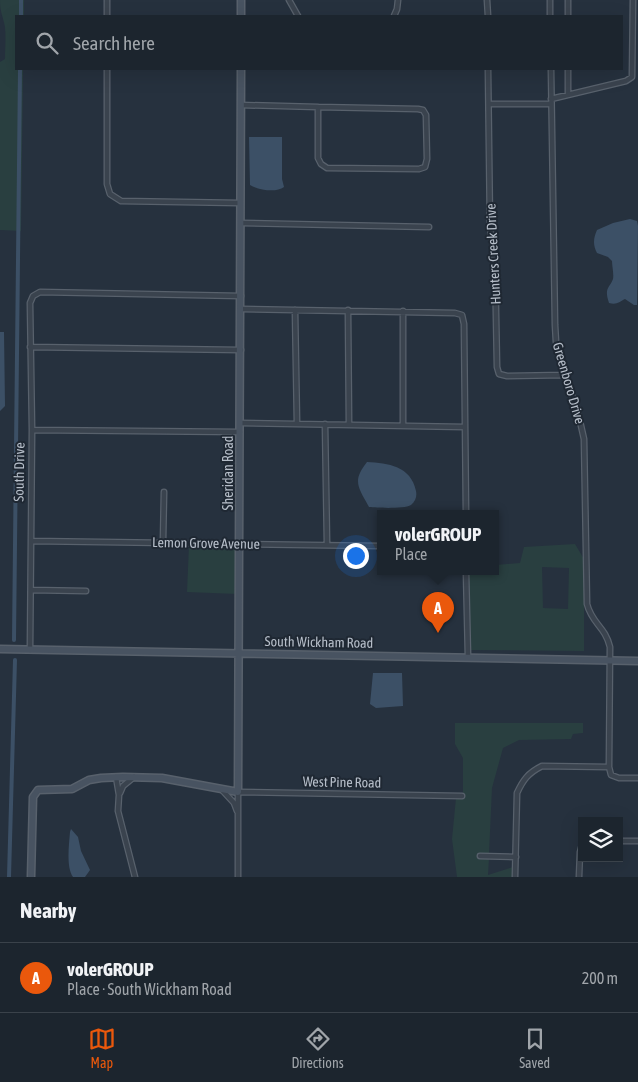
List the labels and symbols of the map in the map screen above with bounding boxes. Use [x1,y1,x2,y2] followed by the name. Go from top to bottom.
[482,203,504,305] street label: Hunters Creek Drive
[550,340,588,426] street label: Greenboro Drive
[220,436,236,510] street label: Sheridan Road
[10,442,28,502] street label: South Drive
[152,534,260,552] street label: Lemon Grove Avenue
[343,543,369,569] your location
[422,592,454,633] pin: A
[265,633,373,651] street label: South Wickham Road
[303,773,381,791] street label: West Pine Road

